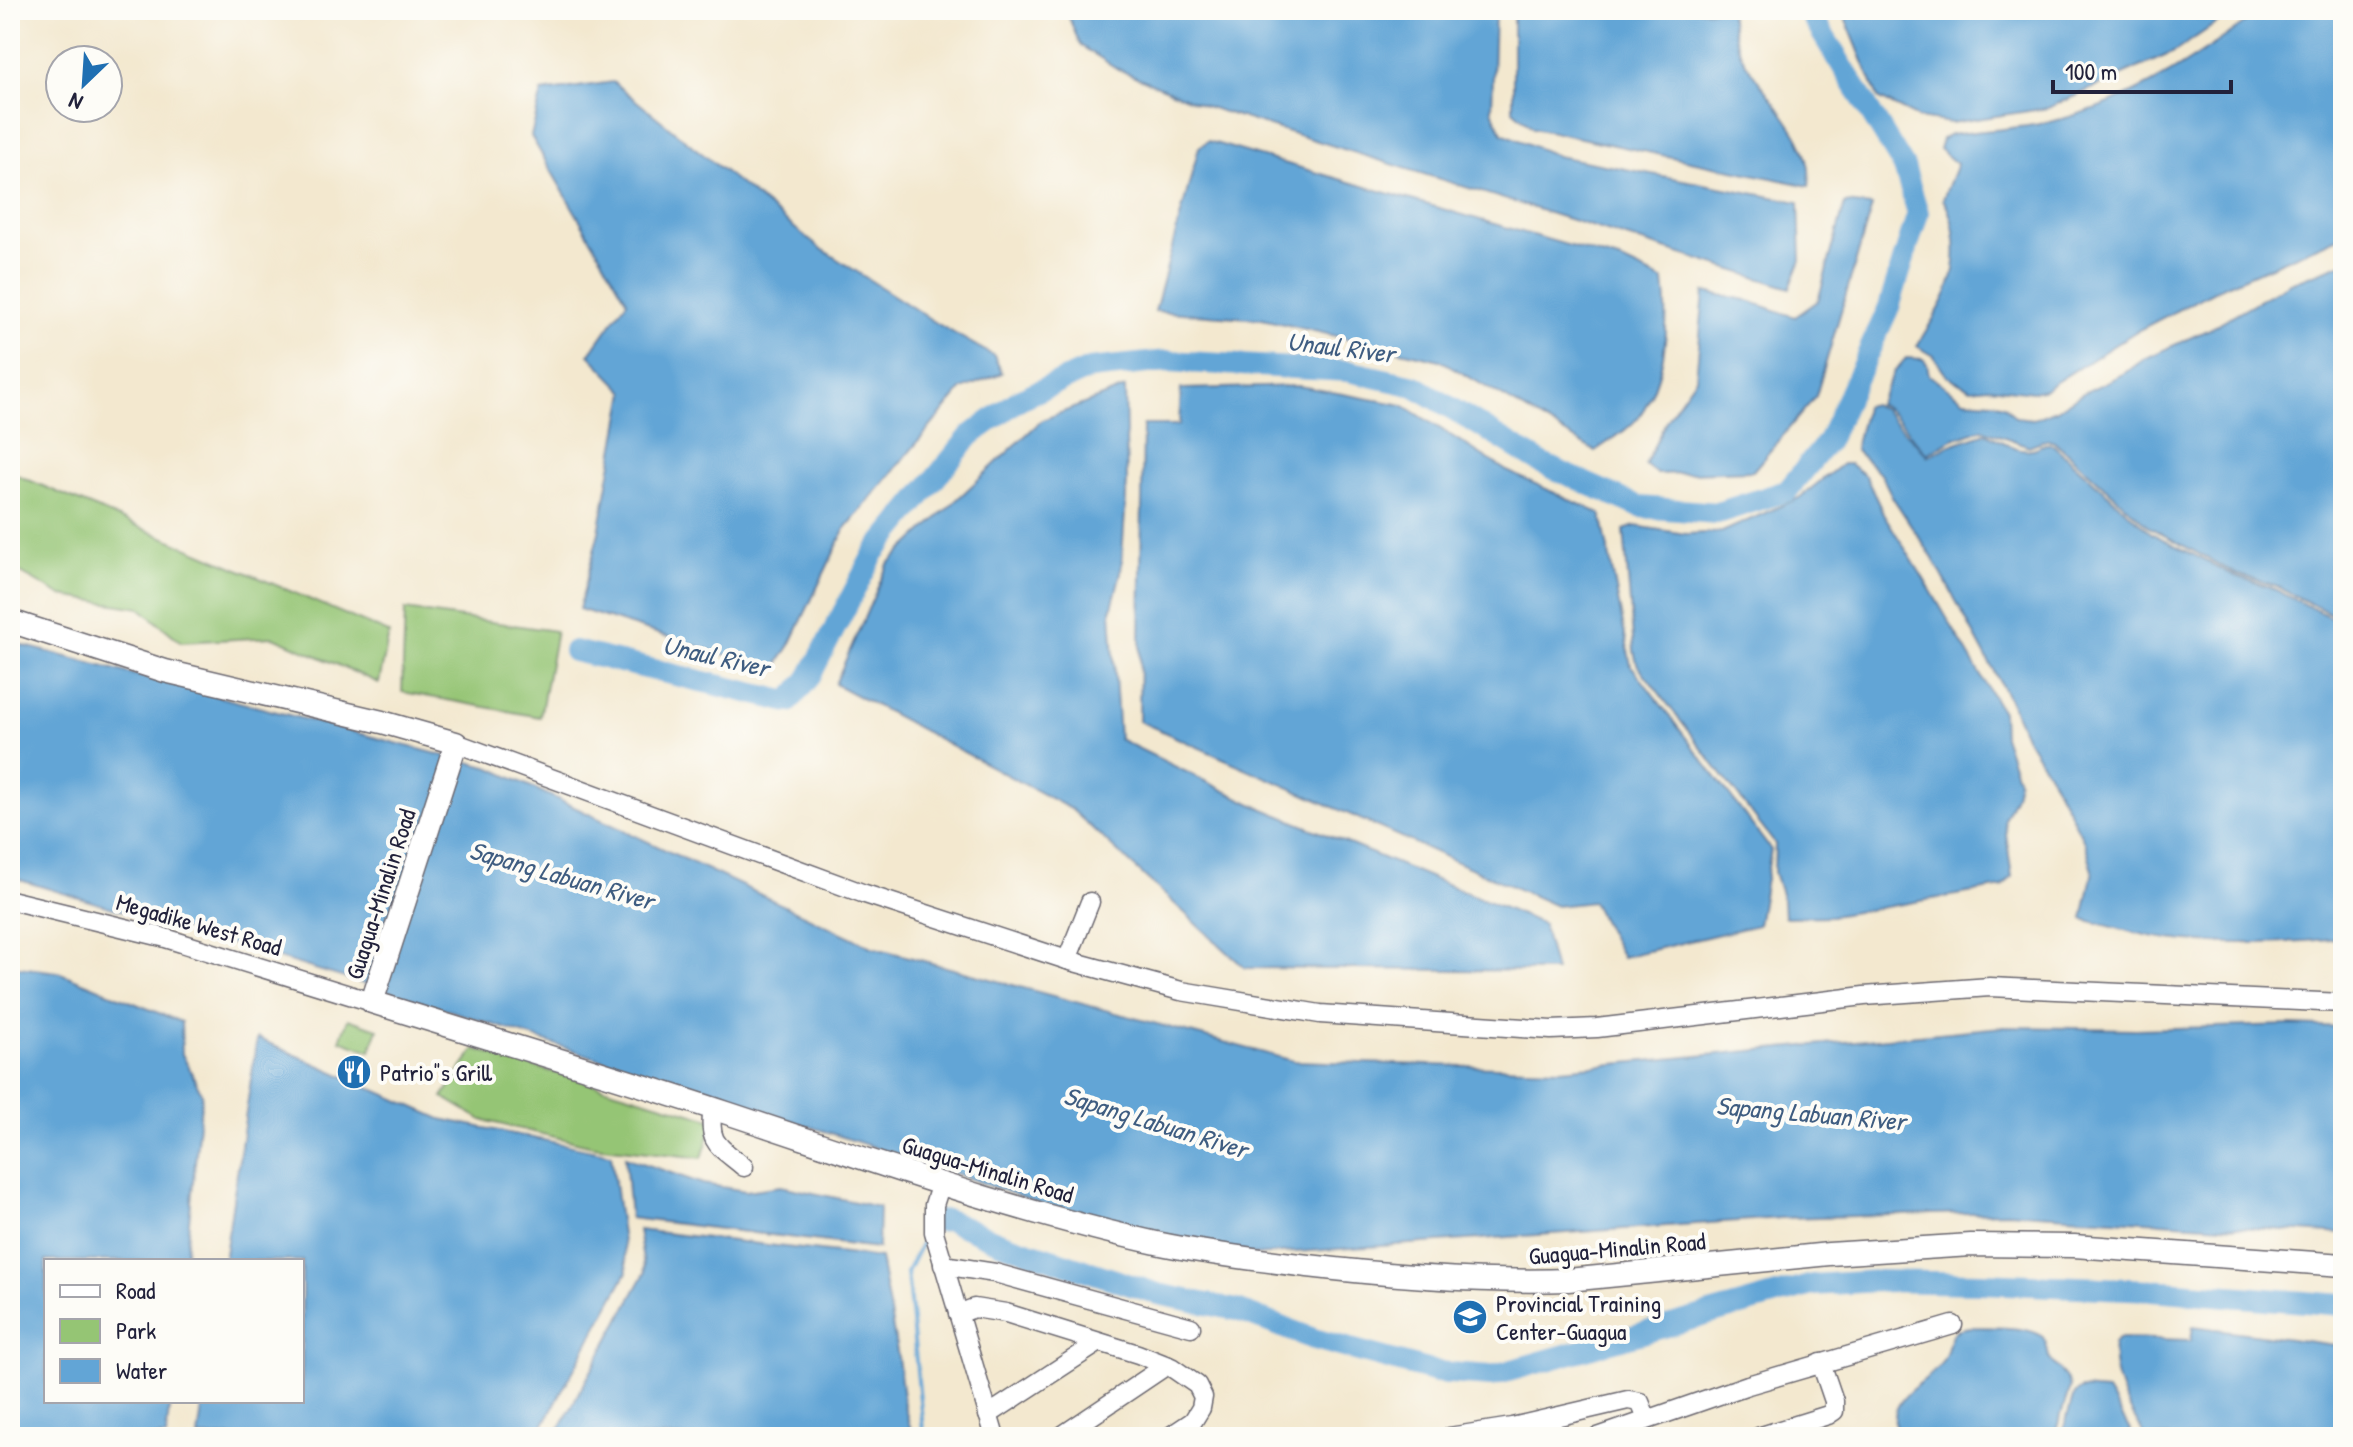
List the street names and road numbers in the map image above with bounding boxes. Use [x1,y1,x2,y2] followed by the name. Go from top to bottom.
[337,805,423,983] street label: Guagua-Minalin Road
[113,885,285,963] street label: Megadike West Road
[899,1128,1077,1210] street label: Guagua-Minalin Road
[1527,1224,1707,1272] street label: Guagua-Minalin Road

